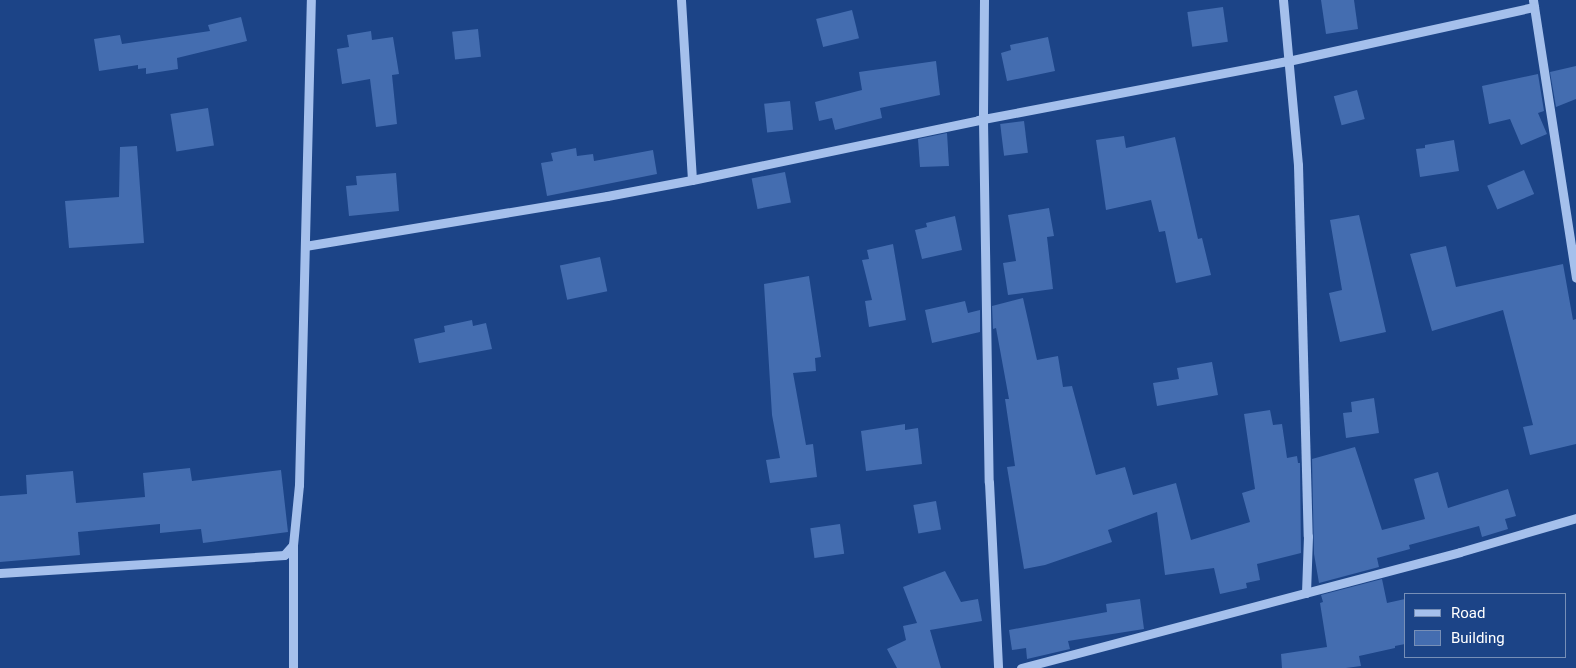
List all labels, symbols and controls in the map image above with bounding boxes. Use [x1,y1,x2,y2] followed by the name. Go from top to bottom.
[1404,593,1566,658] legend
[1451,604,1485,622] text: Road
[1451,629,1505,647] text: Building

